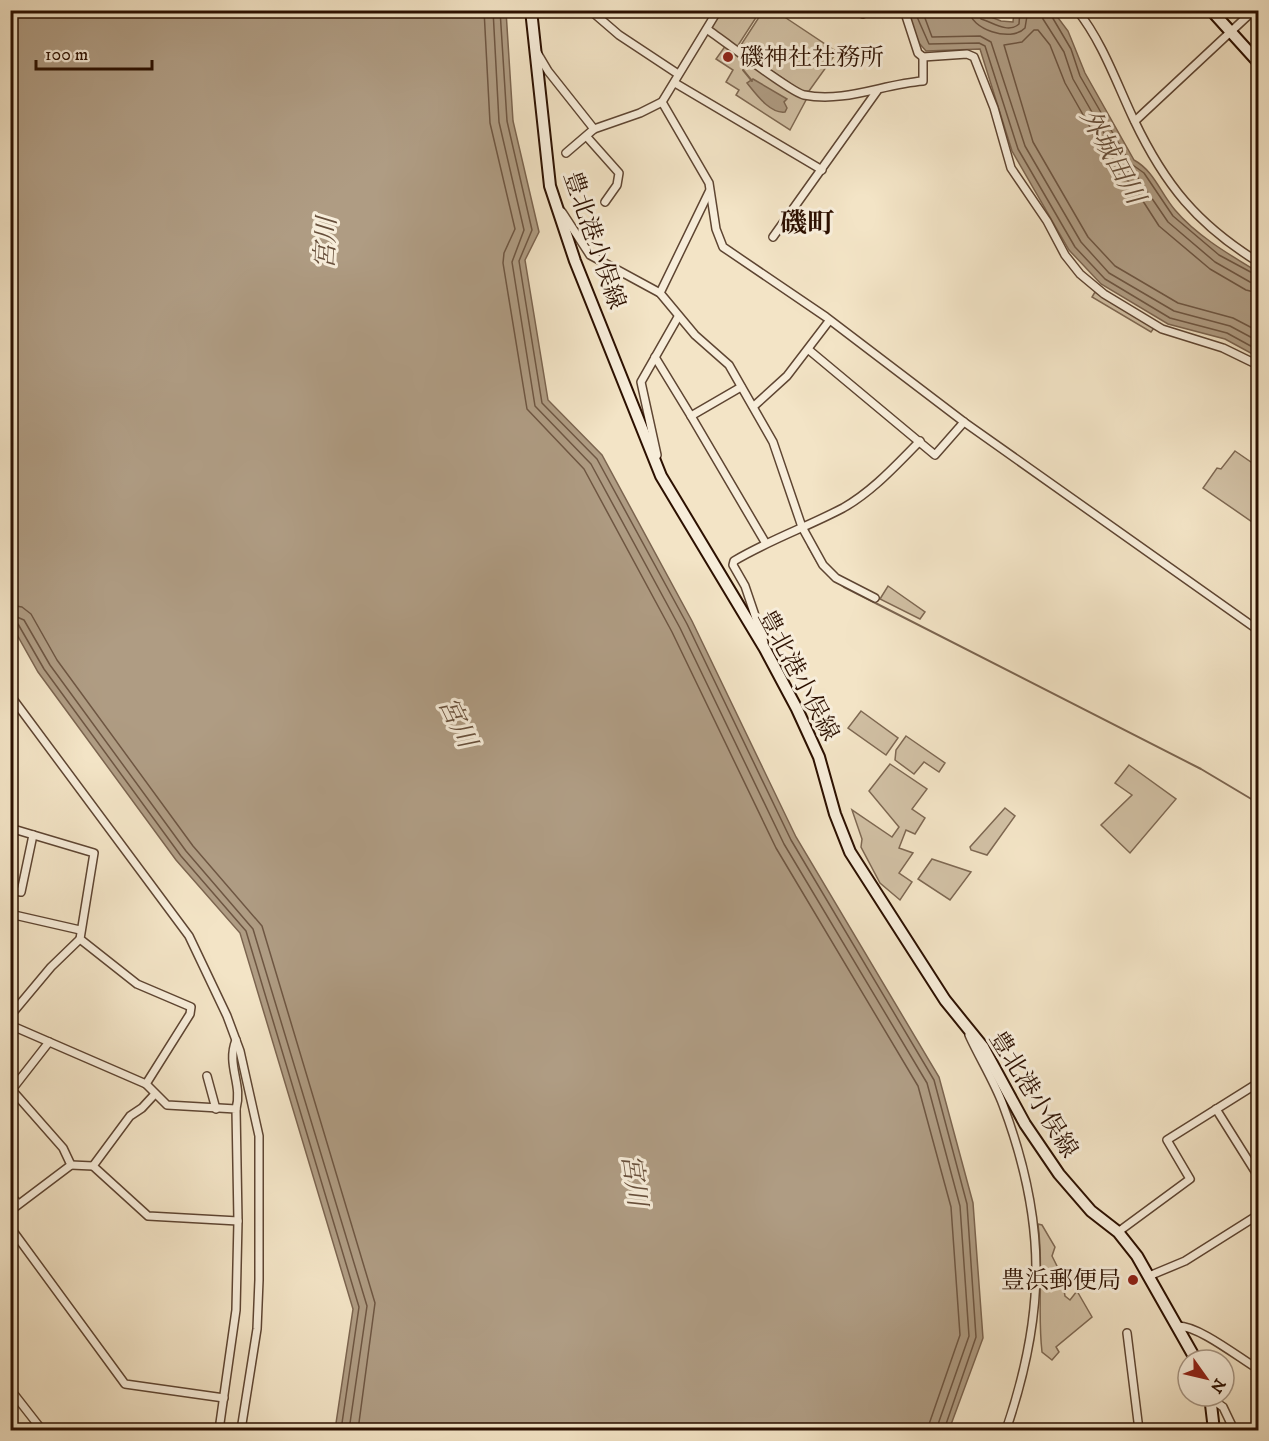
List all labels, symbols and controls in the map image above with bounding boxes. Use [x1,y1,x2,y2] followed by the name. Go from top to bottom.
[36,33,152,71] scale bar
[740,43,884,73] place label: 磯神社社務所
[45,44,88,66] text: 100 m
[721,50,735,64] marker: 磯神社社務所
[1072,103,1153,213] water label: 外城田川
[556,167,632,313] street label: 豊北港小俣線
[780,207,834,241] district label: 磯町
[309,213,344,270] water label: 宮川
[751,605,845,746] street label: 豊北港小俣線
[430,692,484,756] water label: 宮川
[982,1026,1084,1164] street label: 豊北港小俣線
[614,1152,654,1211] water label: 宮川
[1001,1266,1121,1296] place label: 豊浜郵便局
[1126,1273,1140,1287] marker: 豊浜郵便局
[1176,1348,1236,1408] north arrow
[1206,1375,1230,1397] text: N

